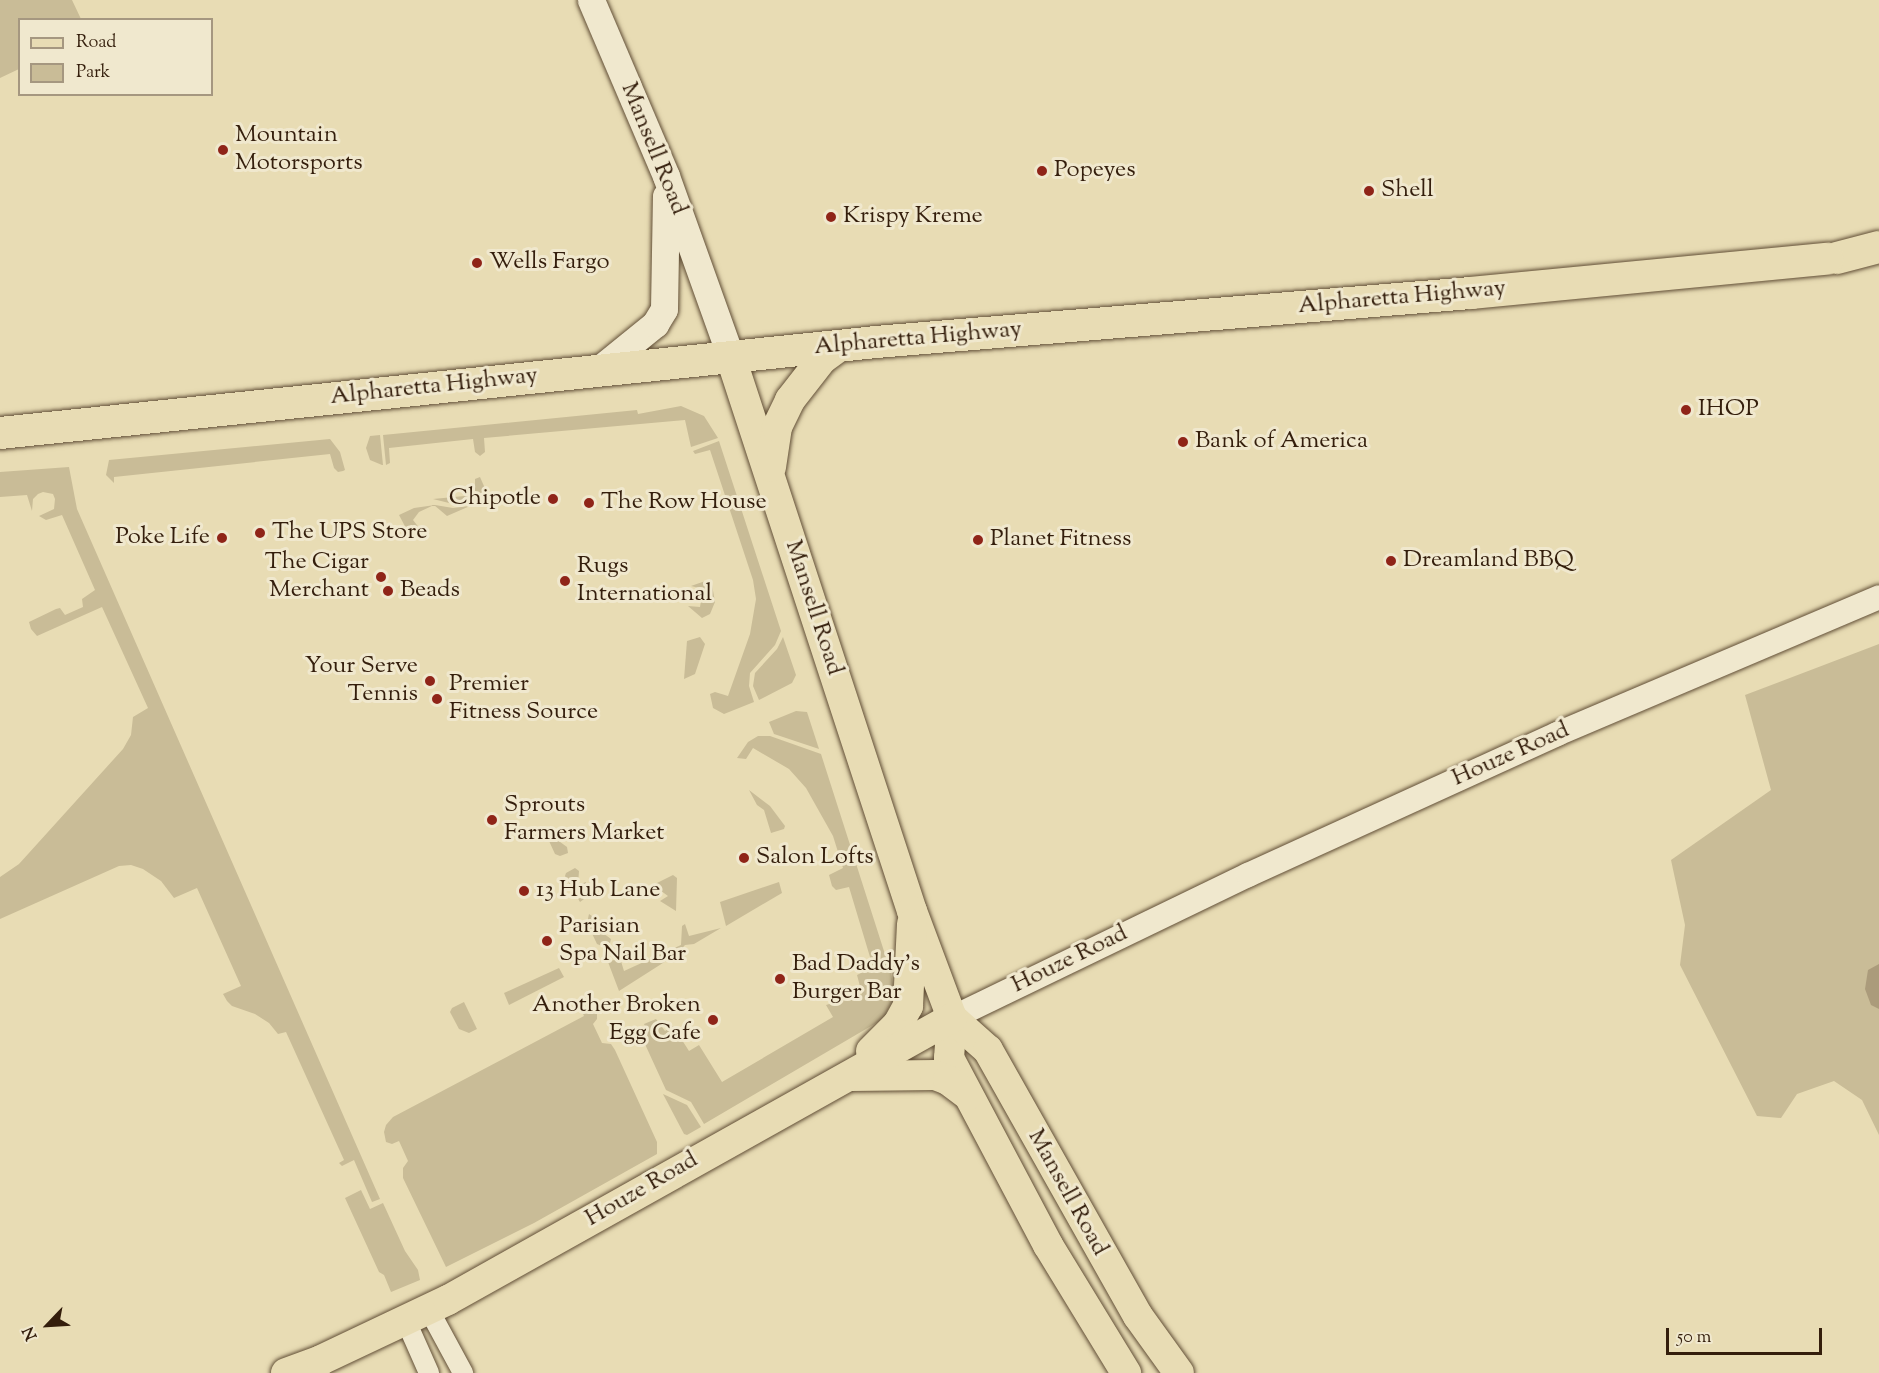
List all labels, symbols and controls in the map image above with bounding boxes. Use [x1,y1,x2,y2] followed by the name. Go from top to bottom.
[18,18,213,96] legend
[76,30,116,56] text: Road
[76,60,110,86] text: Park
[613,79,693,219] street label: Mansell Road
[235,122,363,178] place label: Mountain Motorsports
[216,143,230,157] marker: Mountain Motorsports
[1054,157,1136,185] place label: Popeyes
[1035,164,1049,178] marker: Popeyes
[1381,177,1434,205] place label: Shell
[1362,184,1376,198] marker: Shell
[843,203,983,231] place label: Krispy Kreme
[824,210,838,224] marker: Krispy Kreme
[489,249,610,277] place label: Wells Fargo
[470,256,484,270] marker: Wells Fargo
[1297,275,1507,321] street label: Alpharetta Highway
[813,316,1023,362] street label: Alpharetta Highway
[329,362,539,412] street label: Alpharetta Highway
[1698,396,1759,424] place label: IHOP
[1679,403,1693,417] marker: IHOP
[1195,428,1368,456] place label: Bank of America
[1176,435,1190,449] marker: Bank of America
[449,485,541,513] place label: Chipotle
[601,489,767,517] place label: The Row House
[546,492,560,506] marker: Chipotle
[582,496,596,510] marker: The Row House
[272,519,427,547] place label: The UPS Store
[115,524,210,552] place label: Poke Life
[253,526,267,540] marker: The UPS Store
[990,526,1131,554] place label: Planet Fitness
[215,531,229,545] marker: Poke Life
[971,533,985,547] marker: Planet Fitness
[778,537,848,679] street label: Mansell Road
[1403,547,1574,575] place label: Dreamland BBQ
[265,549,369,605] place label: The Cigar Merchant
[577,553,712,609] place label: Rugs International
[1384,554,1398,568] marker: Dreamland BBQ
[374,570,388,584] marker: The Cigar Merchant
[558,574,572,588] marker: Rugs International
[400,577,460,605] place label: Beads
[381,584,395,598] marker: Beads
[305,653,418,709] place label: Your Serve Tennis
[449,671,598,727] place label: Premier Fitness Source
[423,674,437,688] marker: Your Serve Tennis
[430,692,444,706] marker: Premier Fitness Source
[1448,716,1574,794] street label: Houze Road
[504,792,665,848] place label: Sprouts Farmers Market
[485,813,499,827] marker: Sprouts Farmers Market
[756,844,874,872] place label: Salon Lofts
[737,851,751,865] marker: Salon Lofts
[536,877,660,905] place label: 13 Hub Lane
[517,884,531,898] marker: 13 Hub Lane
[559,913,686,969] place label: Parisian Spa Nail Bar
[1007,920,1133,1000] street label: Houze Road
[540,934,554,948] marker: Parisian Spa Nail Bar
[792,951,920,1007] place label: Bad Daddy's Burger Bar
[773,972,787,986] marker: Bad Daddy's Burger Bar
[532,992,701,1048] place label: Another Broken Egg Cafe
[706,1013,720,1027] marker: Another Broken Egg Cafe
[1020,1125,1114,1261] street label: Mansell Road
[581,1146,703,1234] street label: Houze Road
[18,1295,78,1355] north arrow
[1669,1316,1825,1354] scale bar
[18,1322,44,1343] text: N
[1677,1325,1711,1351] text: 50 m

